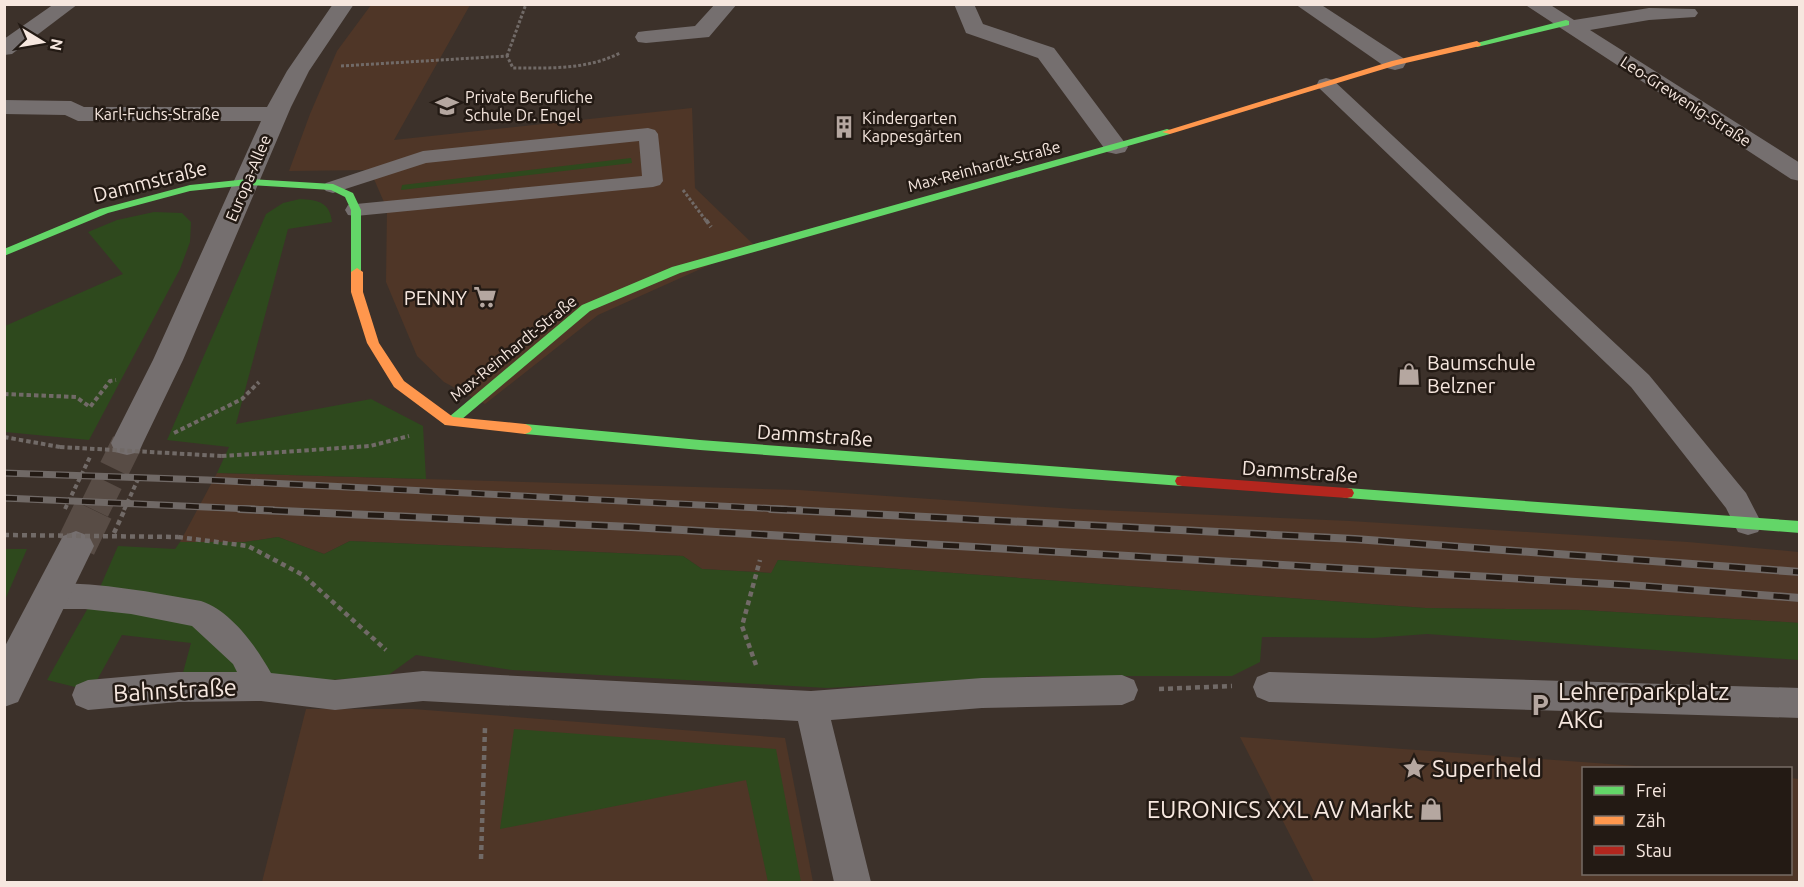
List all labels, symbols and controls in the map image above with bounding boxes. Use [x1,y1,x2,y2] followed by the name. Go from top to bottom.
[12,12,72,72] north arrow
[47,37,67,52] text: N
[1617,52,1755,150] street label: Leo-Grewenig-Straße
[465,88,593,124] place label: Private Berufliche Schule Dr. Engel
[434,93,460,119] school or university icon: Private Berufliche Schule Dr. Engel
[94,105,220,123] street label: Karl-Fuchs-Straße
[862,109,962,145] place label: Kindergarten Kappesgärten
[831,114,857,140] building icon: Kindergarten Kappesgärten
[222,132,274,224] street label: Europa-Allee
[906,137,1062,195] street label: Max-Reinhardt-Straße
[91,156,209,206] street label: Dammstraße
[472,284,498,310] supermarket icon: PENNY
[404,286,467,309] place label: PENNY
[446,292,580,404] street label: Max-Reinhardt-Straße
[1427,351,1536,397] place label: Baumschule Belzner
[1396,361,1422,387] shop icon: Baumschule Belzner
[756,419,874,451] street label: Dammstraße
[1241,455,1359,487] street label: Dammstraße
[112,673,238,707] street label: Bahnstraße
[1558,678,1729,733] place label: Lehrerparkplatz AKG
[1527,692,1553,718] parking icon: Lehrerparkplatz AKG
[1401,755,1427,781] place icon: Superheld
[1432,755,1542,782] place label: Superheld
[1582,767,1792,875] legend
[1636,780,1666,800] text: Frei
[1147,796,1414,823] place label: EURONICS XXL AV Markt
[1418,796,1444,822] shop icon: EURONICS XXL AV Markt
[1636,810,1666,830] text: Zäh
[1636,840,1672,860] text: Stau

